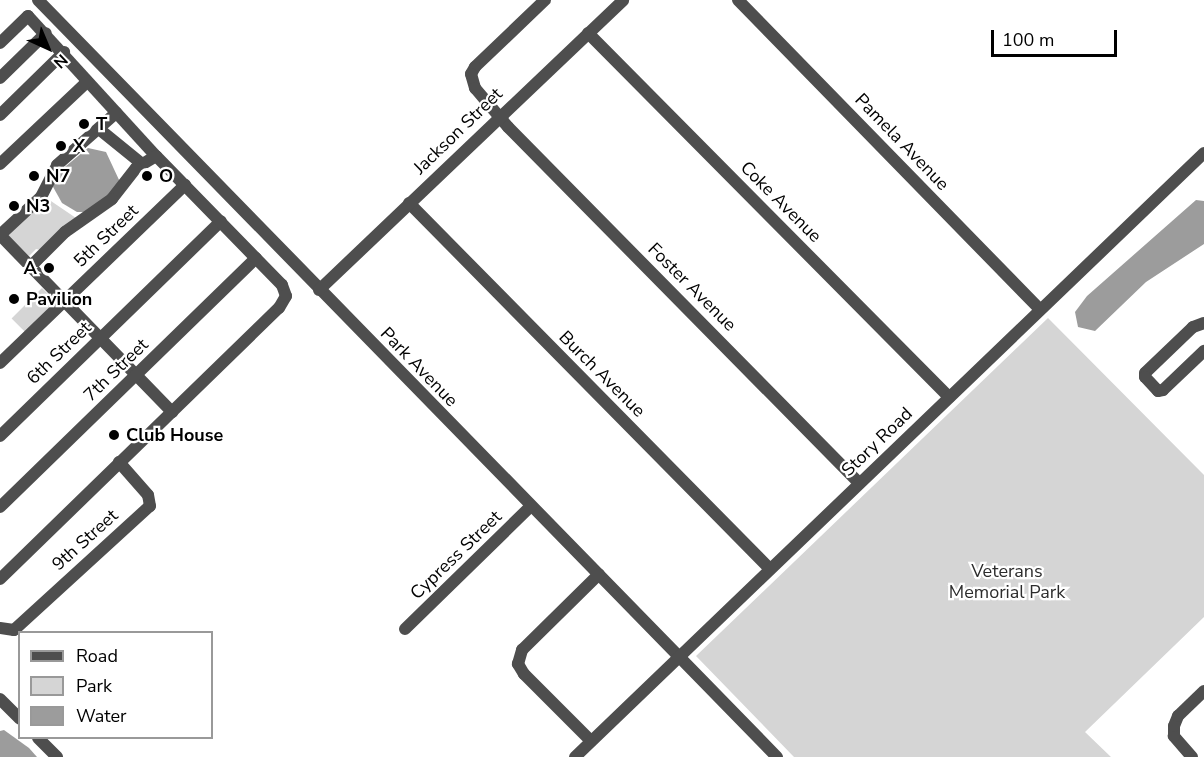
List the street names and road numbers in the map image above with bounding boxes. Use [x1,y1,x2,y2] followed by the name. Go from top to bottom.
[409,83,507,179] street label: Jackson Street
[850,89,954,195] street label: Pamela Avenue
[736,157,826,247] street label: Coke Avenue
[69,200,143,272] street label: 5th Street
[643,238,741,336] street label: Foster Avenue
[22,317,96,389] street label: 6th Street
[376,323,462,411] street label: Park Avenue
[554,326,650,422] street label: Burch Avenue
[79,334,153,406] street label: 7th Street
[837,403,917,481] street label: Story Road
[48,505,122,575] street label: 9th Street
[406,506,506,604] street label: Cypress Street

